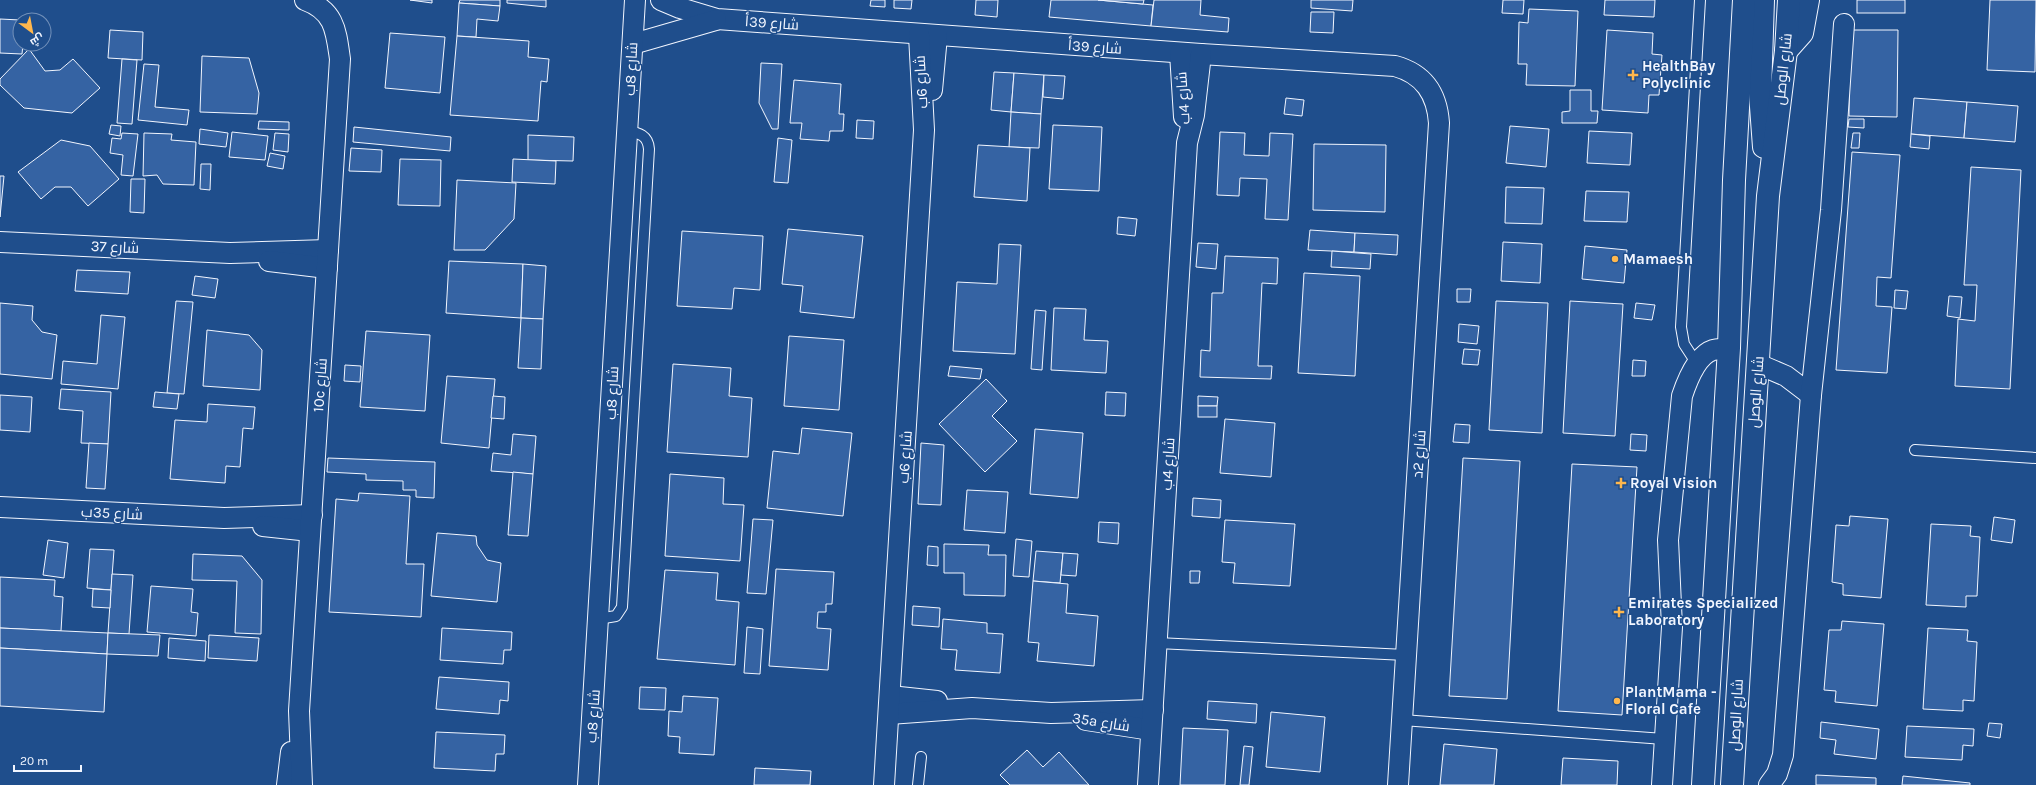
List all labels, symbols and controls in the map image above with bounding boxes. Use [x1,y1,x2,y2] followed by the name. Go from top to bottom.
[744,11,800,36] street label: شارع 39أ
[12,12,52,52] north arrow
[28,31,46,49] text: ش
[1770,32,1798,106] street label: شارع الوصل
[1067,35,1123,60] street label: شارع 39أ
[621,42,643,96] street label: شارع 8ب
[911,55,933,109] street label: شارع 6ب
[1642,57,1716,92] place label: HealthBay Polyclinic
[1627,69,1639,81] marker: HealthBay Polyclinic
[1172,71,1196,125] street label: شارع 4ب
[90,237,140,259] street label: شارع 37
[1623,250,1693,268] place label: Mamaesh
[1610,254,1620,264] marker: Mamaesh
[1745,355,1769,429] street label: شارع الوصل
[309,357,333,413] street label: 10c شارع
[602,366,624,420] street label: شارع 8ب
[1408,429,1432,479] street label: شارع 2د
[894,430,918,484] street label: شارع 6ب
[1158,437,1180,491] street label: شارع 4ب
[1630,474,1717,492] place label: Royal Vision
[1615,477,1627,489] marker: Royal Vision
[81,502,143,526] street label: شارع 35ب
[1628,594,1779,629] place label: Emirates Specialized Laboratory
[1613,606,1625,618] marker: Emirates Specialized Laboratory
[1725,678,1749,752] street label: شارع الوصل
[1625,683,1717,718] place label: PlantMama - Floral Cafe
[582,689,606,744] street label: شارع 8ب
[1612,696,1622,706] marker: PlantMama - Floral Cafe
[1071,709,1131,737] street label: 35a شارع
[14,747,81,773] scale bar
[20,754,48,768] text: 20 m

